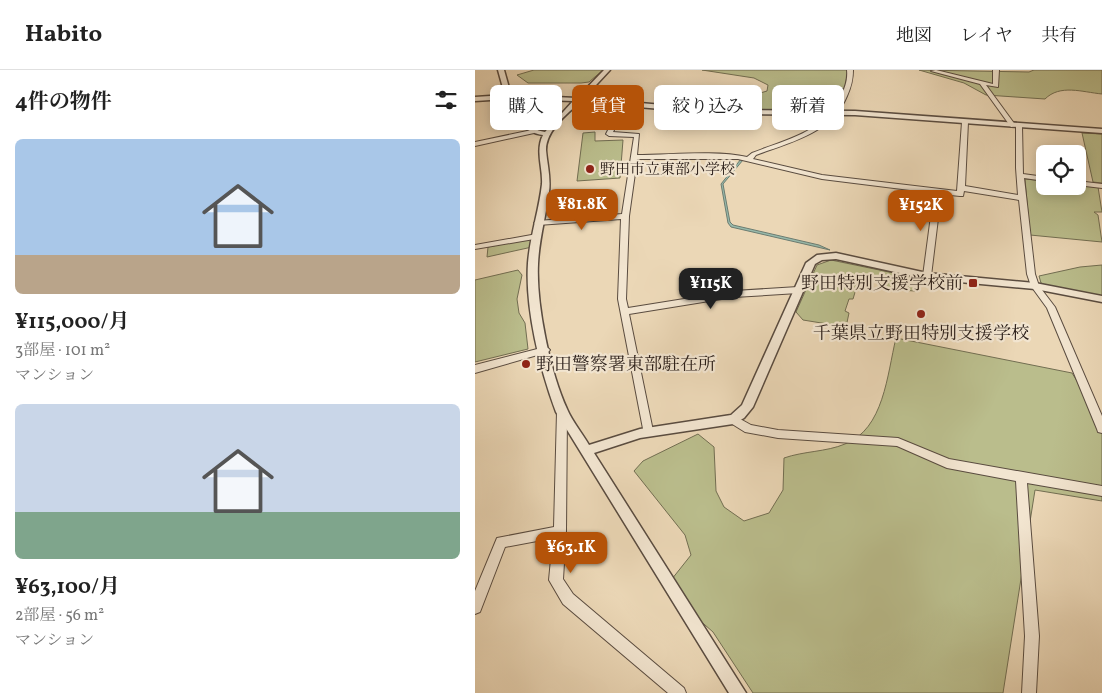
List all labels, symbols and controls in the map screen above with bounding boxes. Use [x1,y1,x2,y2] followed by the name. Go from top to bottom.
[25,18,102,52] text: Habito
[896,24,932,49] text: 地図
[960,24,1013,49] text: レイヤ
[1041,24,1077,49] text: 共有
[490,85,562,130] chip: 購入
[572,85,644,130] chip: 賃貸
[654,85,762,130] chip: 絞り込み
[772,85,844,130] chip: 新着
[432,86,460,114] icon: filters
[15,88,112,117] text: 4件の物件
[1036,145,1086,195] map controls
[1036,145,1086,195] button: locate
[600,160,735,181] place label: 野田市立東部小学校
[584,163,596,175] marker: 野田市立東部小学校
[193,171,283,261] icon: home
[541,189,623,231] pin: ¥81.8K
[886,190,956,232] pin: ¥152K
[557,194,607,216] text: ¥81.8K
[899,195,943,217] text: ¥152K
[676,268,746,310] pin: ¥115K
[801,272,963,297] place label: 野田特別支援学校前
[690,273,732,295] text: ¥115K
[967,277,979,289] marker: 野田特別支援学校前
[15,308,130,337] text: ¥115,000/月
[915,308,927,320] marker: 千葉県立野田特別支援学校
[813,322,1029,347] place label: 千葉県立野田特別支援学校
[15,340,110,362] text: 3部屋 · 101 m²
[536,353,716,378] place label: 野田警察署東部駐在所
[520,358,532,370] marker: 野田警察署東部駐在所
[15,365,94,387] text: マンション
[193,436,283,526] icon: home
[530,532,612,574] pin: ¥63.1K
[546,537,596,559] text: ¥63.1K
[15,573,120,602] text: ¥63,100/月
[15,605,104,627] text: 2部屋 · 56 m²
[15,630,94,652] text: マンション

